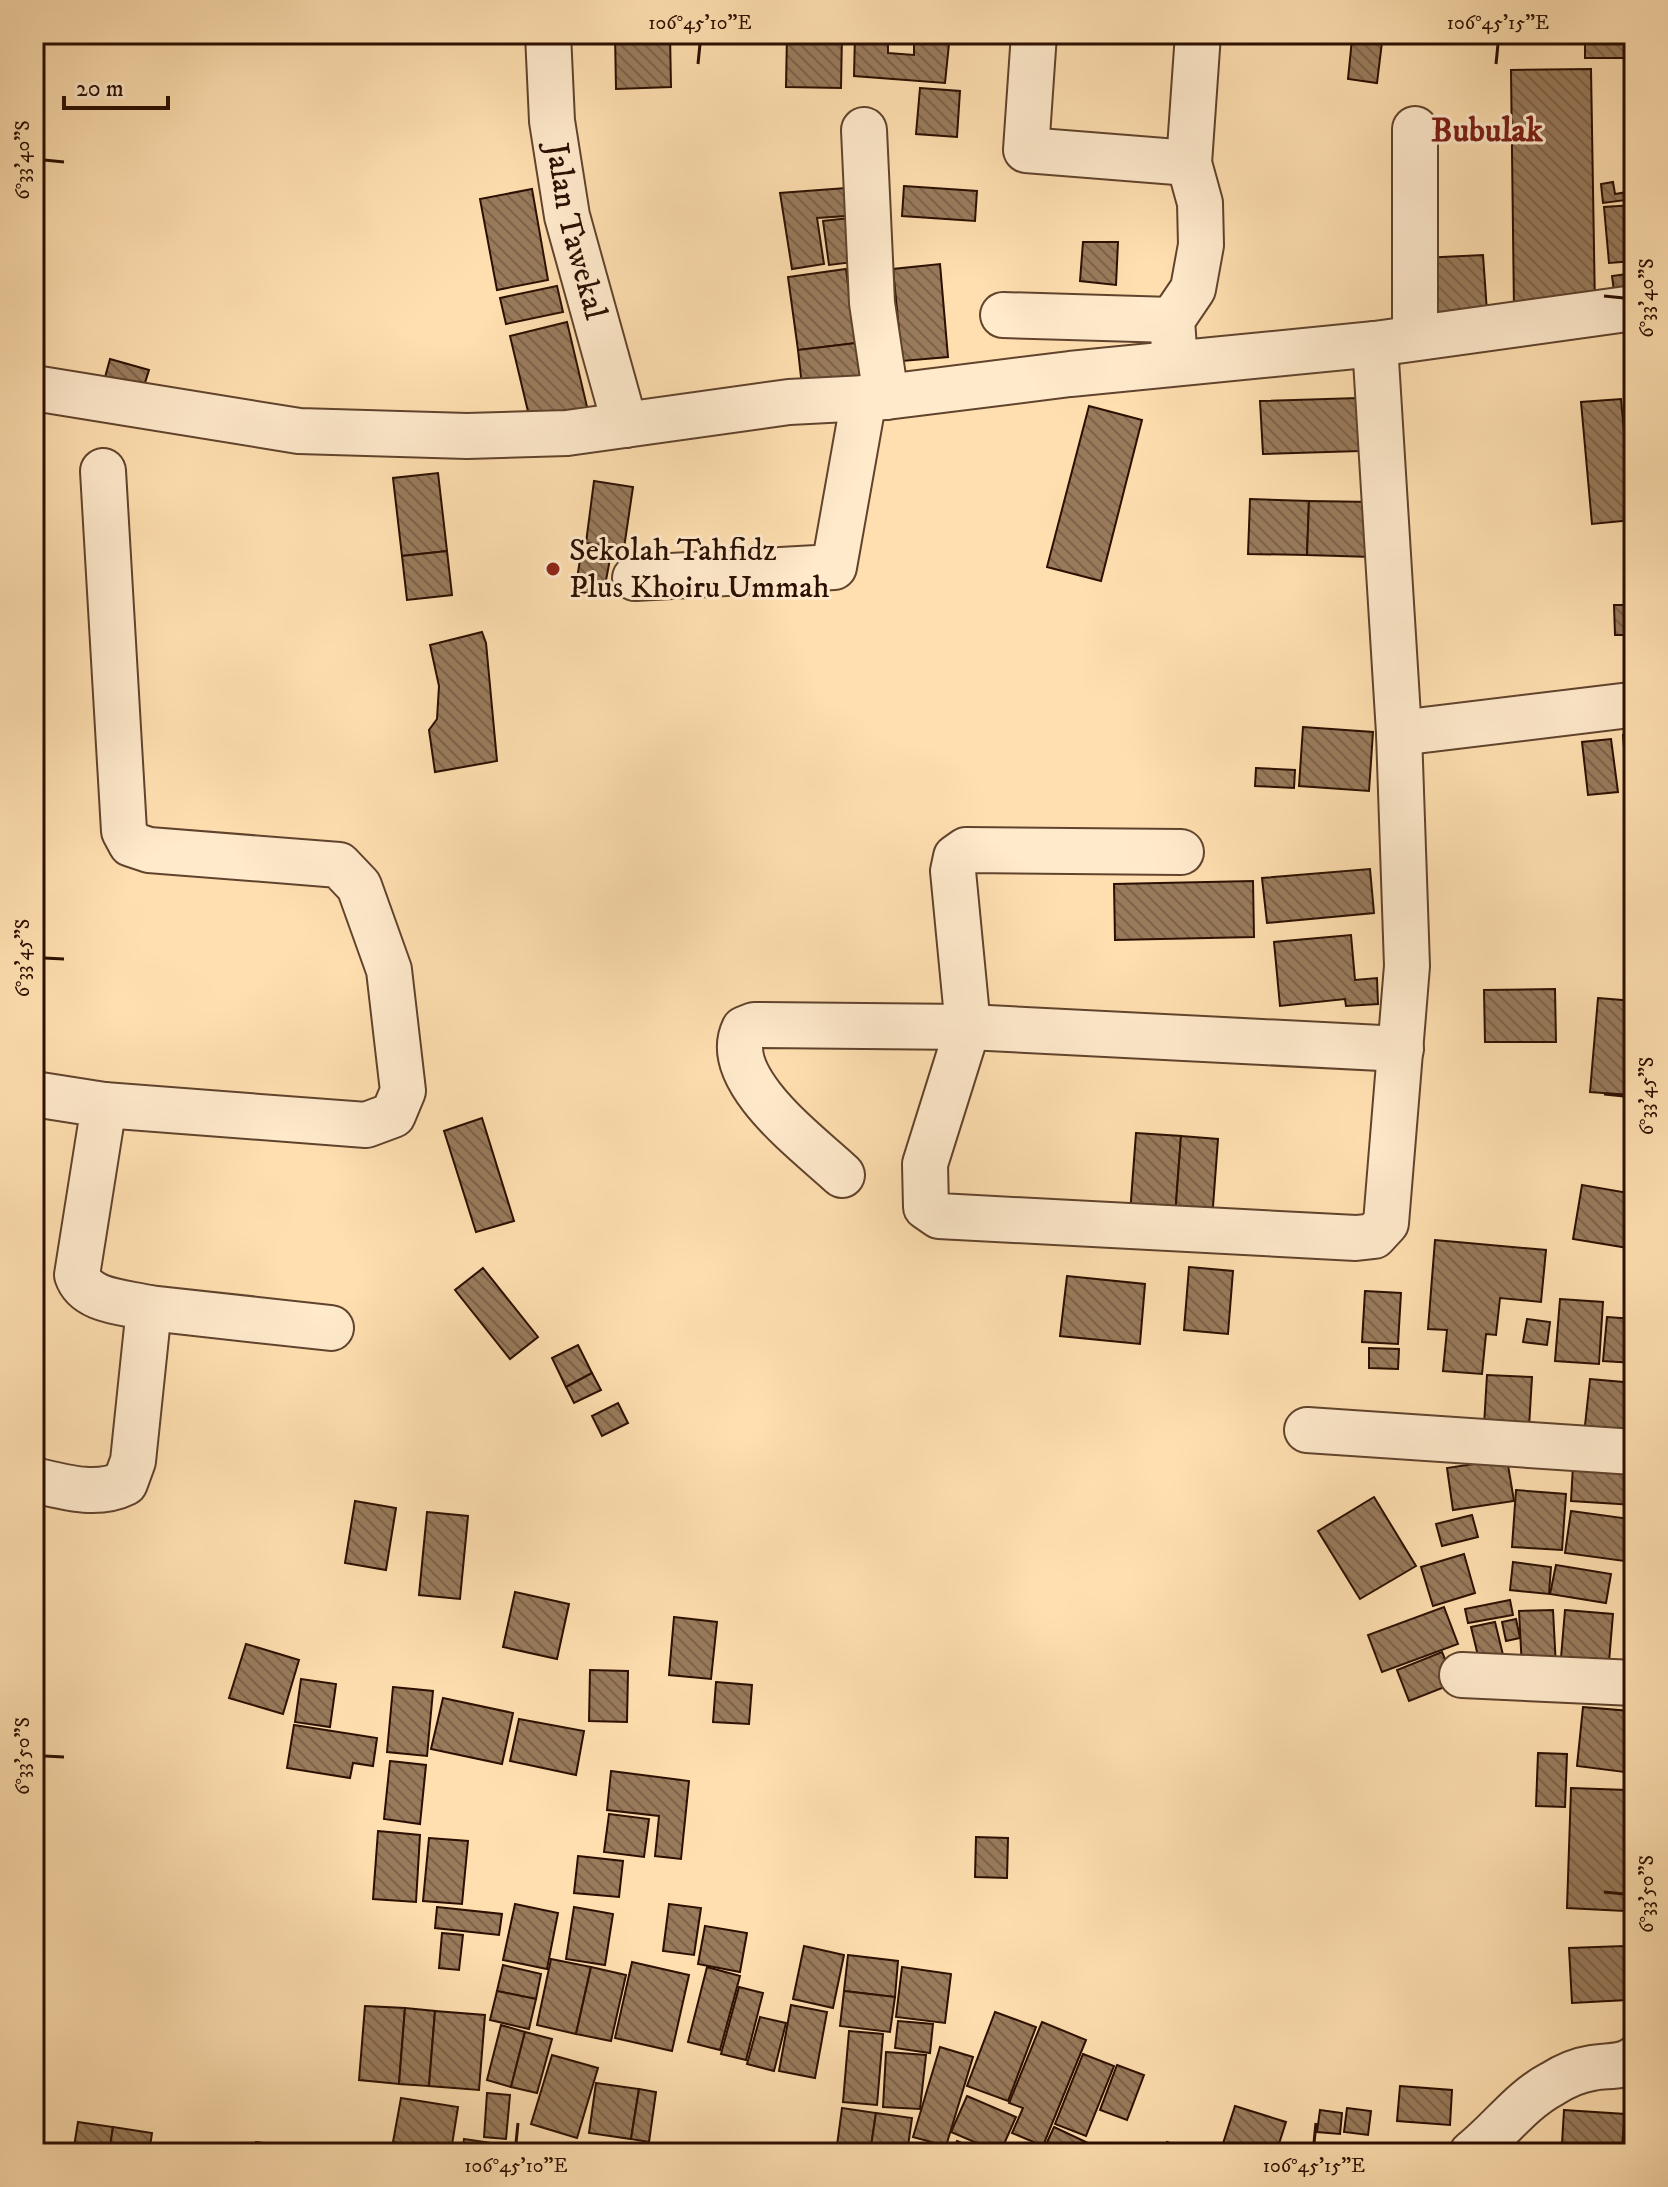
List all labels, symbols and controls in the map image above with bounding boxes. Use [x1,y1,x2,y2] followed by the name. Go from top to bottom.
[648,11,752,36] text: 106°45'10"E
[1447,11,1549,36] text: 106°45'15"E
[64,60,168,110] scale bar
[76,74,124,104] text: 20 m
[1431,110,1544,152] district label: Bubulak
[11,120,36,200] text: 6°33'40"S
[535,138,615,325] street label: Jalan Tawekal
[1635,258,1660,338] text: 6°33'40"S
[569,531,830,608] place label: Sekolah Tahfidz Plus Khoiru Ummah
[544,560,562,578] marker: Sekolah Tahfidz Plus Khoiru Ummah
[11,919,36,997] text: 6°33'45"S
[1635,1057,1660,1135] text: 6°33'45"S
[11,1717,36,1795] text: 6°33'50"S
[1635,1855,1660,1933] text: 6°33'50"S
[464,2154,568,2179] text: 106°45'10"E
[1263,2154,1365,2179] text: 106°45'15"E

